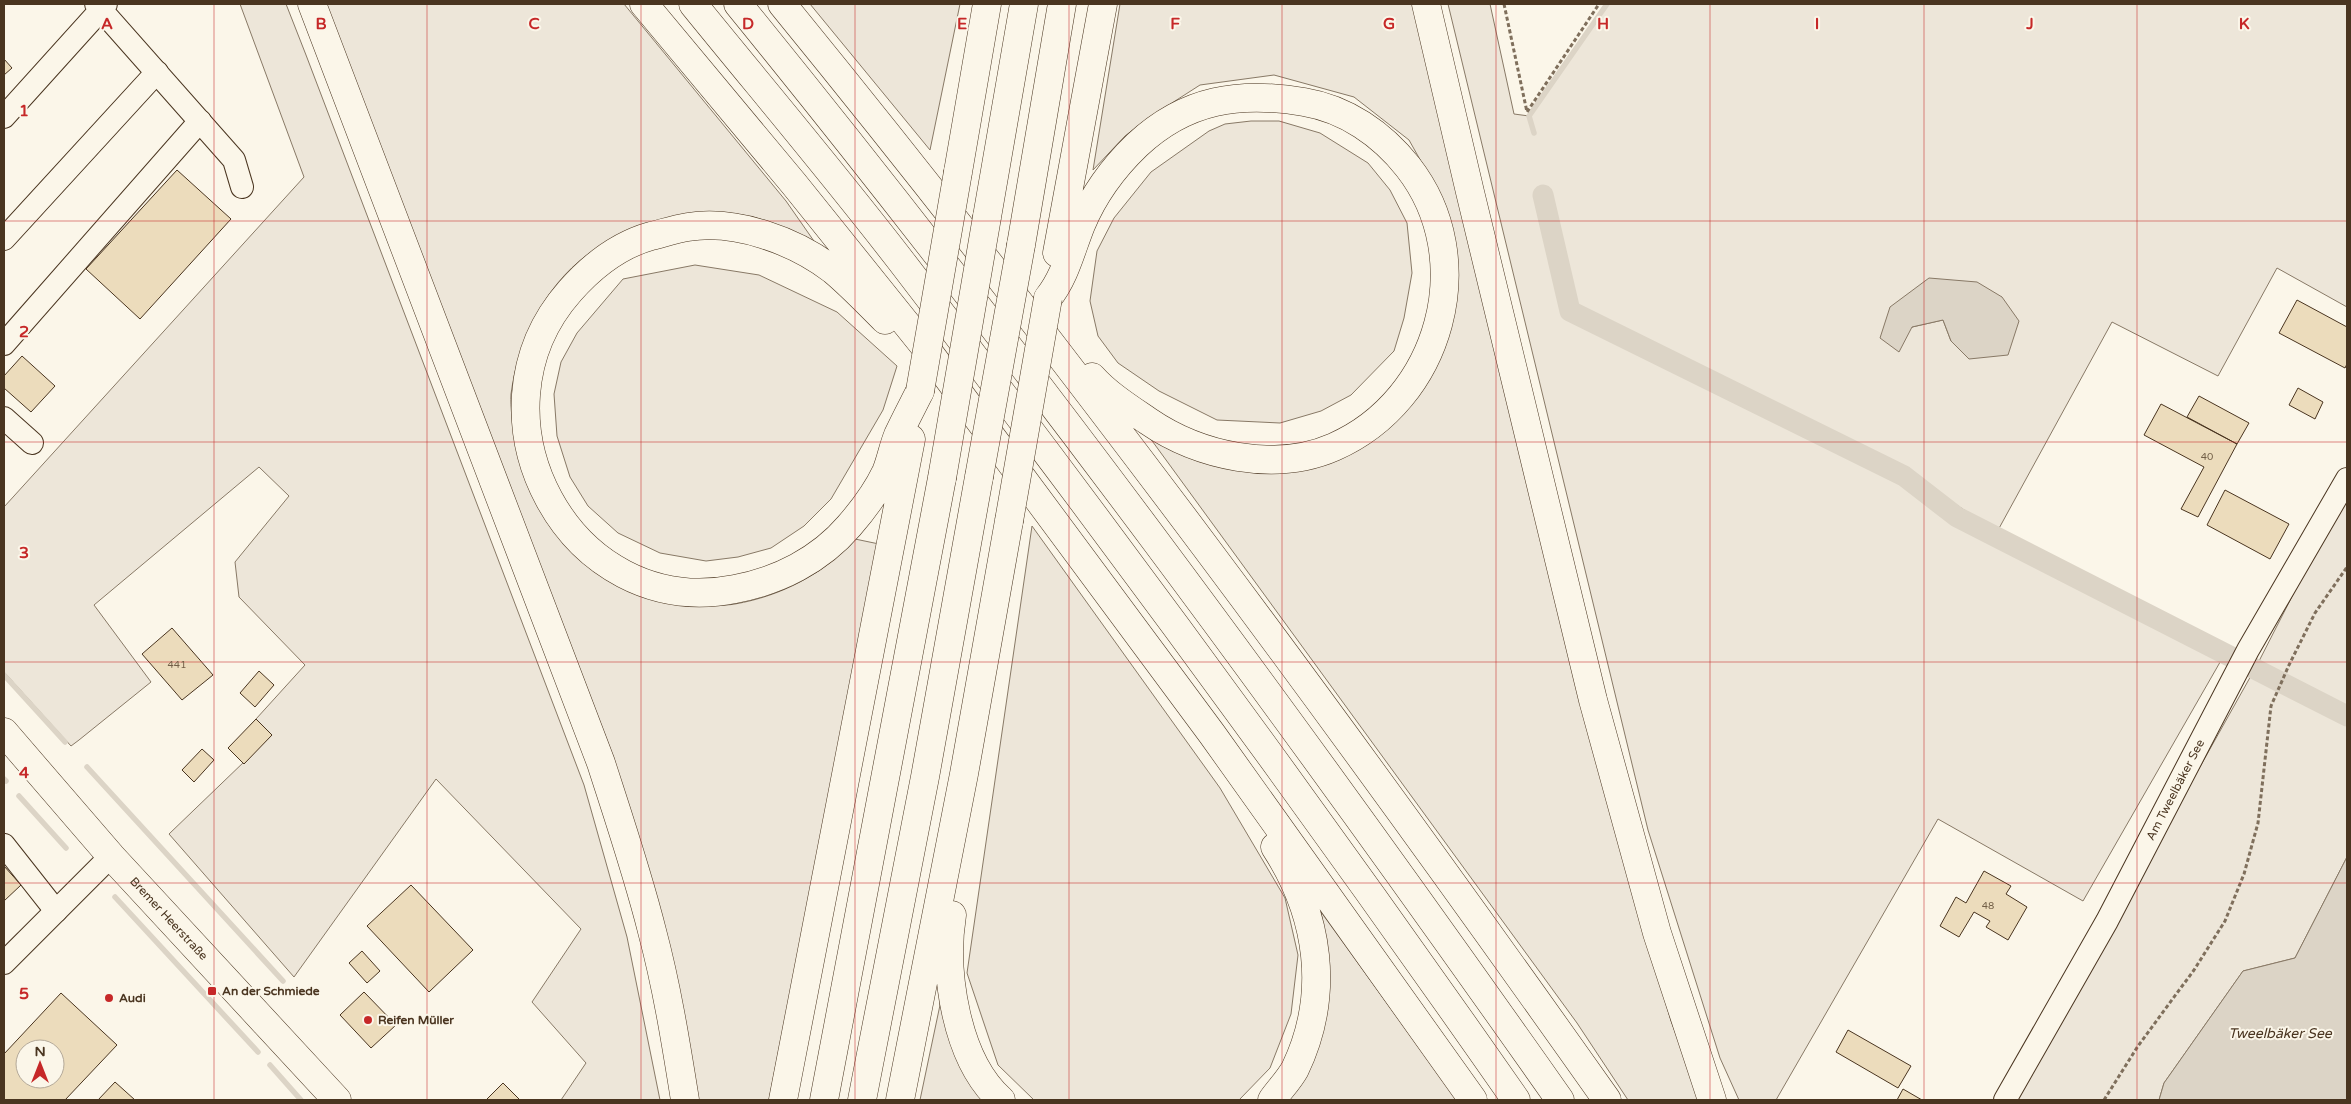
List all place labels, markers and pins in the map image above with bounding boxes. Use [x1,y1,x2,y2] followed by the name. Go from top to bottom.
[222,984,320,998] place label: An der Schmiede
[206,985,218,997] marker: An der Schmiede
[119,991,146,1005] place label: Audi
[103,992,115,1004] marker: Audi
[378,1013,454,1027] place label: Reifen Müller
[362,1014,374,1026] marker: Reifen Müller

